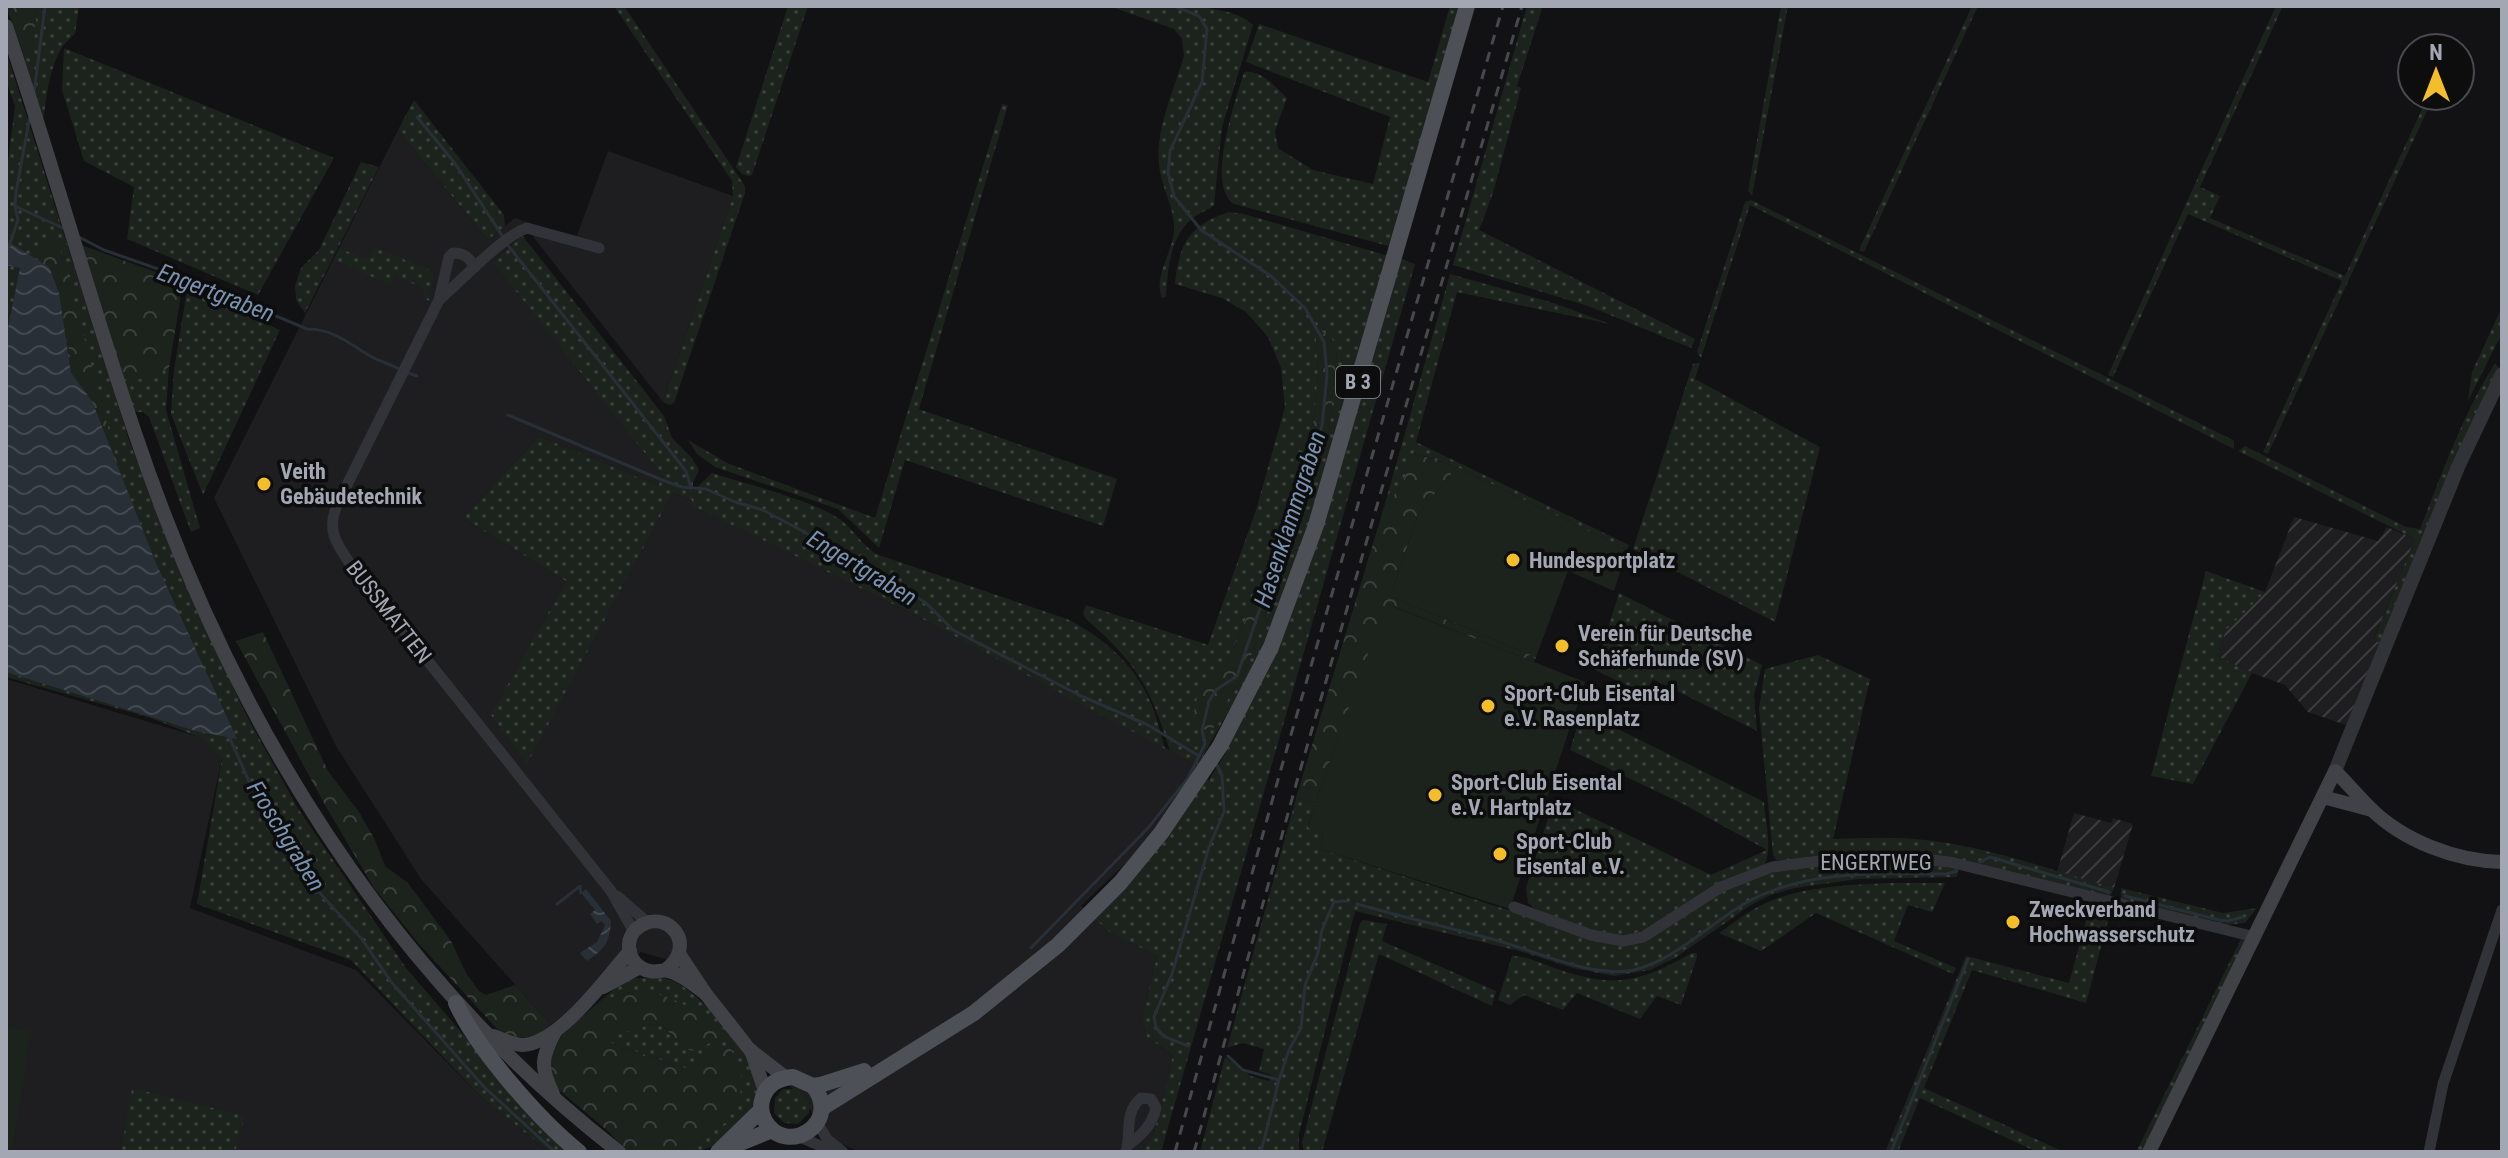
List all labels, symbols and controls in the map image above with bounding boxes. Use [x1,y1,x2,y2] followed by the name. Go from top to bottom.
[2396,32,2476,112] north arrow
[2429,40,2443,65] text: N
[154,258,278,328] water label: Engertgraben
[1336,366,1380,398] road number: B 3
[1248,427,1332,611] water label: Hasenklammgraben
[280,459,423,509] place label: Veith Gebäudetechnik
[255,475,273,493] marker: Veith Gebäudetechnik
[802,524,922,612] water label: Engertgraben
[1529,548,1676,573] place label: Hundesportplatz
[1504,551,1522,569] marker: Hundesportplatz
[341,556,437,668] street label: BUSSMATTEN
[1578,621,1752,671] place label: Verein für Deutsche Schäferhunde (SV)
[1553,637,1571,655] marker: Verein für Deutsche Schäferhunde (SV)
[1504,681,1675,731] place label: Sport-Club Eisental e.V. Rasenplatz
[1479,697,1497,715] marker: Sport-Club Eisental e.V. Rasenplatz
[1451,770,1622,820] place label: Sport-Club Eisental e.V. Hartplatz
[241,776,331,896] water label: Froschgraben
[1426,786,1444,804] marker: Sport-Club Eisental e.V. Hartplatz
[1516,829,1625,879] place label: Sport-Club Eisental e.V.
[1491,845,1509,863] marker: Sport-Club Eisental e.V.
[1820,850,1932,875] street label: ENGERTWEG
[2029,897,2195,947] place label: Zweckverband Hochwasserschutz
[2004,913,2022,931] marker: Zweckverband Hochwasserschutz

